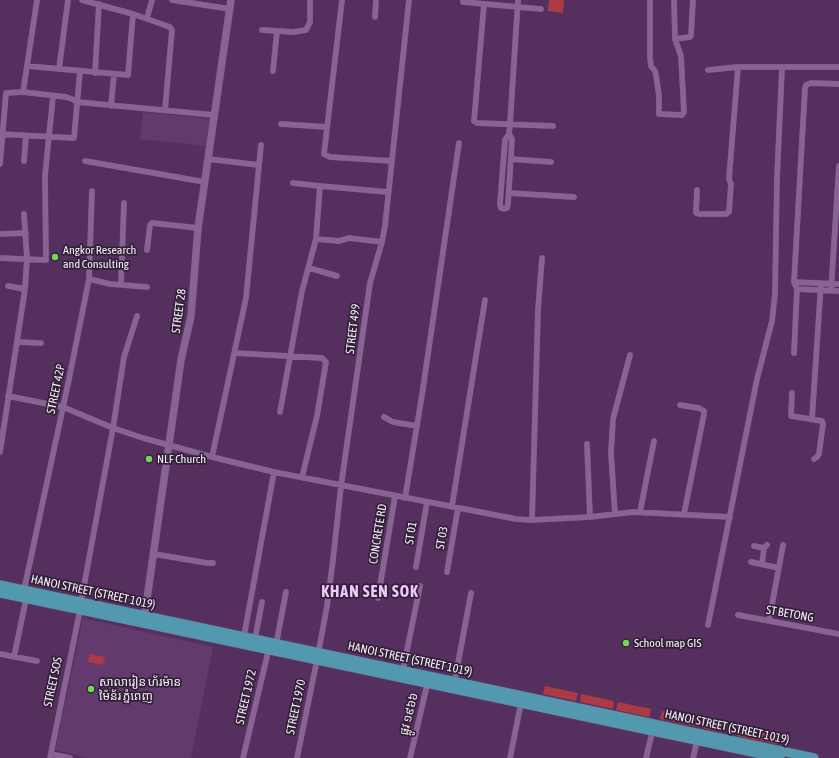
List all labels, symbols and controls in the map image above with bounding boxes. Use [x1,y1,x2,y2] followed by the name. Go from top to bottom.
[63,243,136,271] place label: Angkor Research and Consulting
[50,252,60,262] marker: Angkor Research and Consulting
[169,288,189,334] street label: STREET 28
[343,303,363,355] street label: STREET 499
[44,363,68,415] street label: STREET 42P
[157,452,206,466] place label: NLF Church
[144,454,154,464] marker: NLF Church
[366,503,390,565] street label: CONCRETE RD
[402,520,420,546] street label: ST 01
[433,525,451,551] street label: ST 03
[29,572,157,612] street label: HANOI STREET (STREET 1019)
[321,582,419,602] district label: KHAN SEN SOK
[765,603,815,625] street label: ST BETONG
[634,636,701,650] place label: School map GIS
[621,638,631,648] marker: School map GIS
[346,639,474,679] street label: HANOI STREET (STREET 1019)
[41,656,65,708] street label: STREET SOS
[233,668,259,726] street label: STREET 1972
[99,675,181,703] place label: សាលារៀន ហ័រម៉ាន ម៉ៃន័រ ភ្នំពេញ
[283,678,309,736] street label: STREET 1970
[86,684,96,694] marker: សាលារៀន ហ័រម៉ាន ម៉ៃន័រ ភ្នំពេញ
[397,691,421,737] street label: ផ្លូវ ១៩៦៦
[663,707,791,747] street label: HANOI STREET (STREET 1019)

